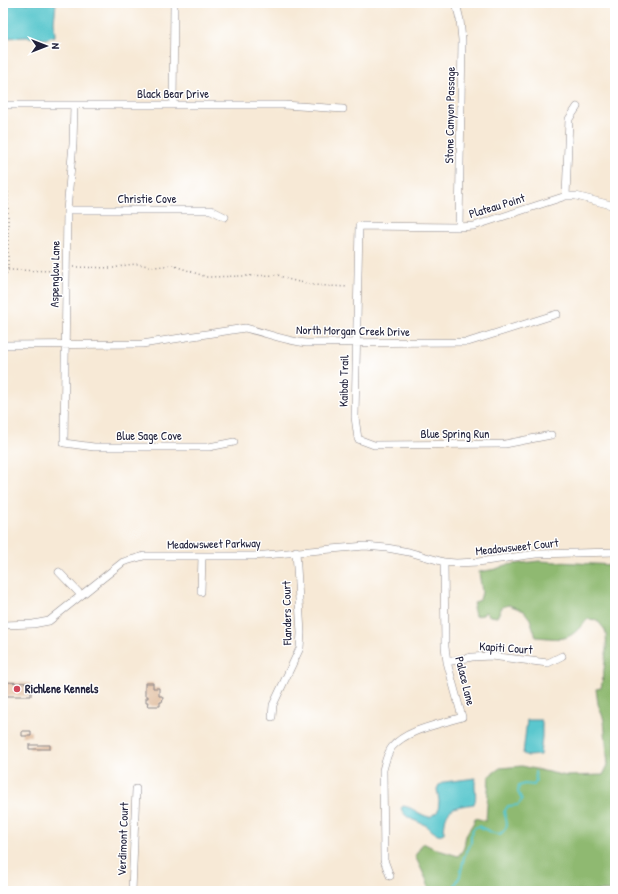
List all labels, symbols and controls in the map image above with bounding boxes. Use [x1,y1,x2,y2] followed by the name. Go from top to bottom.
[26,26,66,66] north arrow
[49,43,63,49] text: N
[440,66,459,164] street label: Stone Canyon Passage
[137,85,209,102] street label: Black Bear Drive
[467,189,528,222] street label: Plateau Point
[118,190,177,207] street label: Christie Cove
[45,240,64,308] street label: Aspenglow Lane
[296,321,410,340] street label: North Morgan Creek Drive
[335,354,352,407] street label: Kaibab Trail
[421,425,489,442] street label: Blue Spring Run
[116,427,182,444] street label: Blue Sage Cove
[167,534,261,553] street label: Meadowsweet Parkway
[475,534,560,559] street label: Meadowsweet Court
[277,580,296,646] street label: Flanders Court
[479,637,534,658] street label: Kapiti Court
[451,655,480,707] street label: Palace Lane
[25,680,99,697] place label: Richlene Kennels
[12,684,22,694] marker: Richlene Kennels
[113,801,132,876] street label: Verdimont Court

